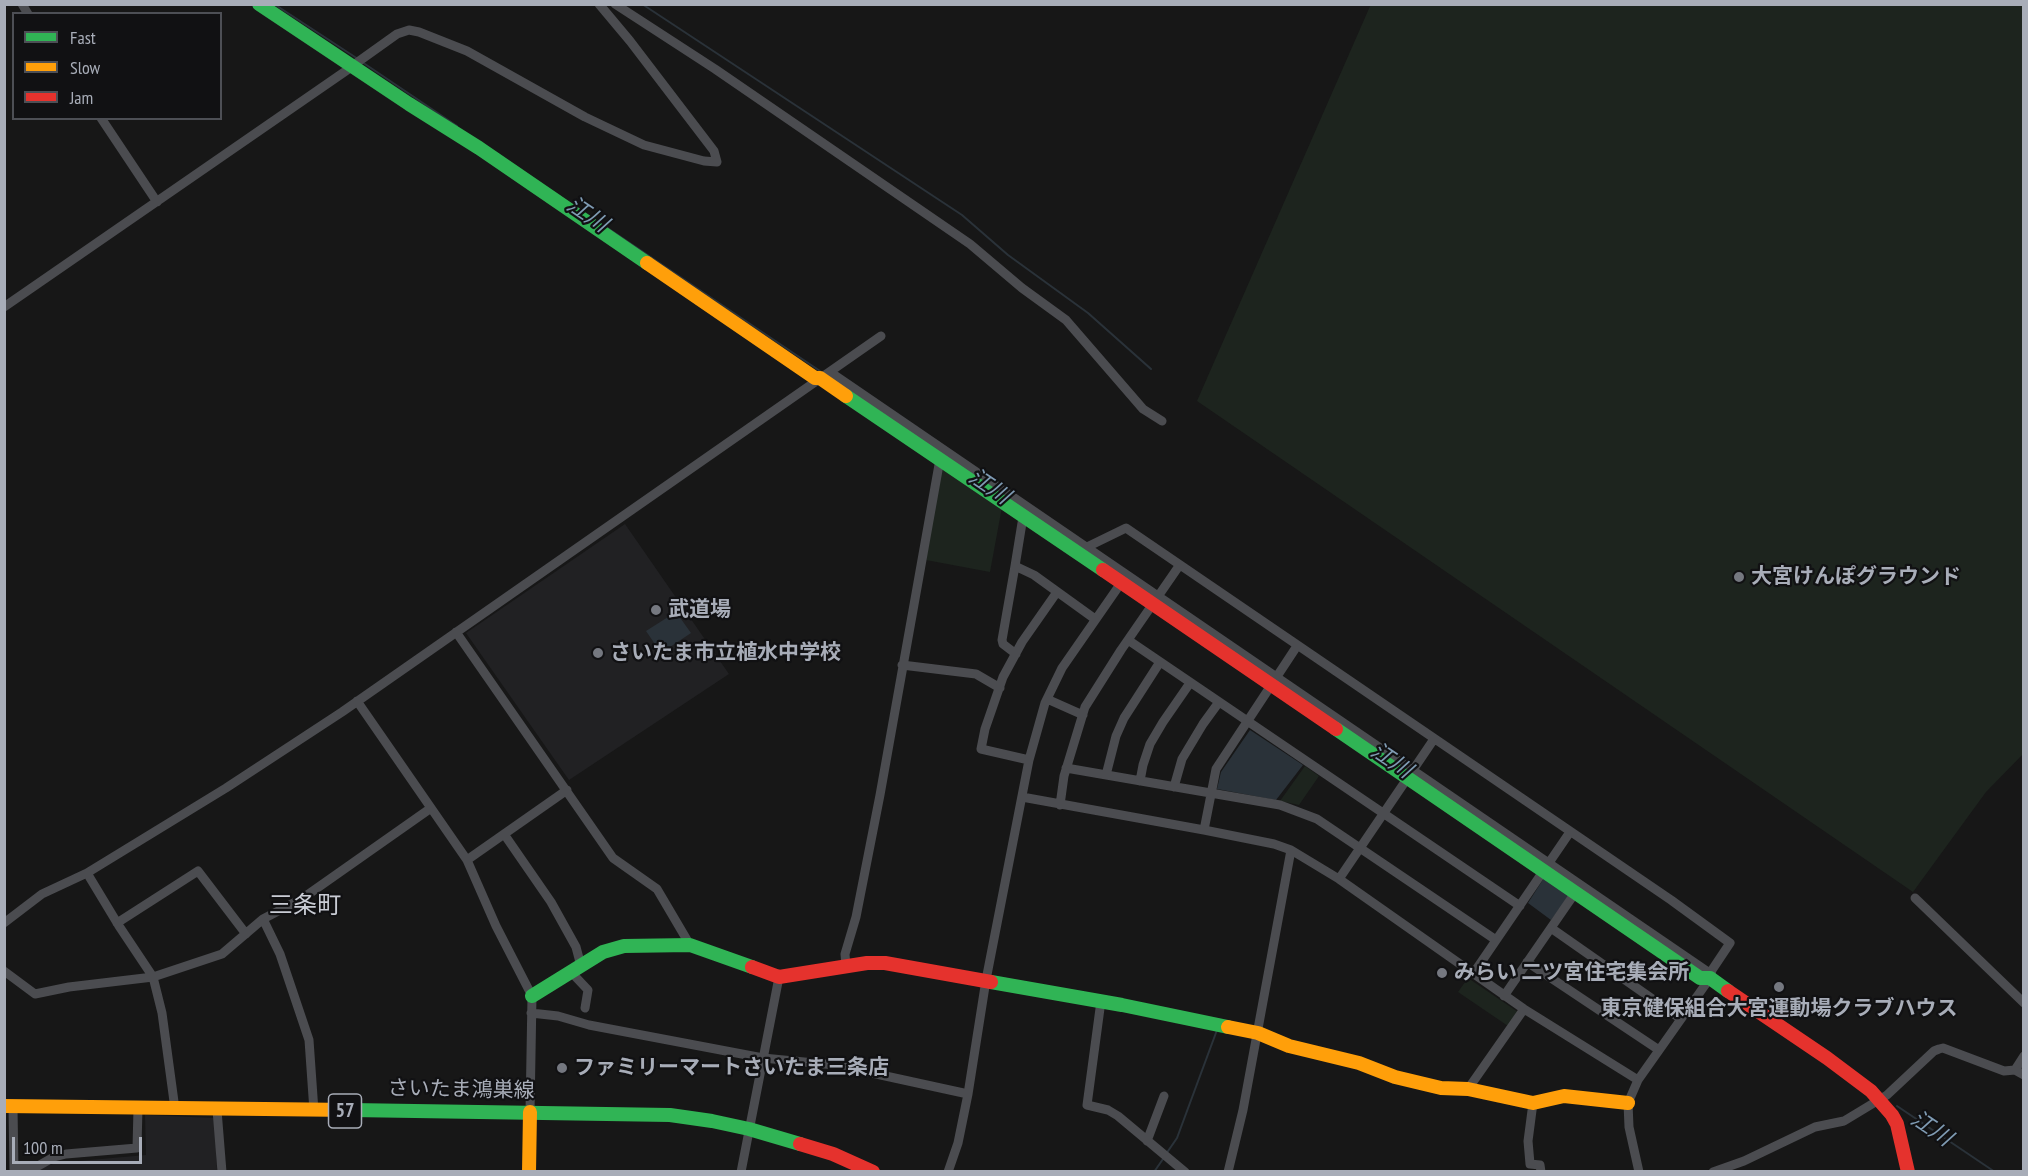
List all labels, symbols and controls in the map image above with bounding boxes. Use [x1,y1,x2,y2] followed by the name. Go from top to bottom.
[12,12,222,120] legend
[70,26,96,49] text: Fast
[70,56,100,79] text: Slow
[70,86,93,109] text: Jam
[561,192,613,238] water label: 江川
[963,464,1015,510] water label: 江川
[1751,564,1961,590] place label: 大宮けんぽグラウンド
[1732,570,1746,584] marker: 大宮けんぽグラウンド
[668,597,731,623] place label: 武道場
[649,603,663,617] marker: 武道場
[610,640,841,666] place label: さいたま市立植水中学校
[591,646,605,660] marker: さいたま市立植水中学校
[1365,738,1417,784] water label: 江川
[269,892,341,920] district label: 三条町
[1454,960,1689,986] place label: みらい 二ツ宮住宅集会所
[1435,966,1449,980] marker: みらい 二ツ宮住宅集会所
[1772,980,1786,994] marker: 東京健保組合大宮運動場クラブハウス
[1601,996,1957,1022] place label: 東京健保組合大宮運動場クラブハウス
[574,1055,889,1081] place label: ファミリーマートさいたま三条店
[555,1061,569,1075] marker: ファミリーマートさいたま三条店
[387,1076,535,1104] street label: さいたま鴻巣線
[328,1094,362,1128] road number: 57
[1905,1106,1957,1152] water label: 江川
[15,1125,146,1163] scale bar
[23,1136,63,1159] text: 100 m

